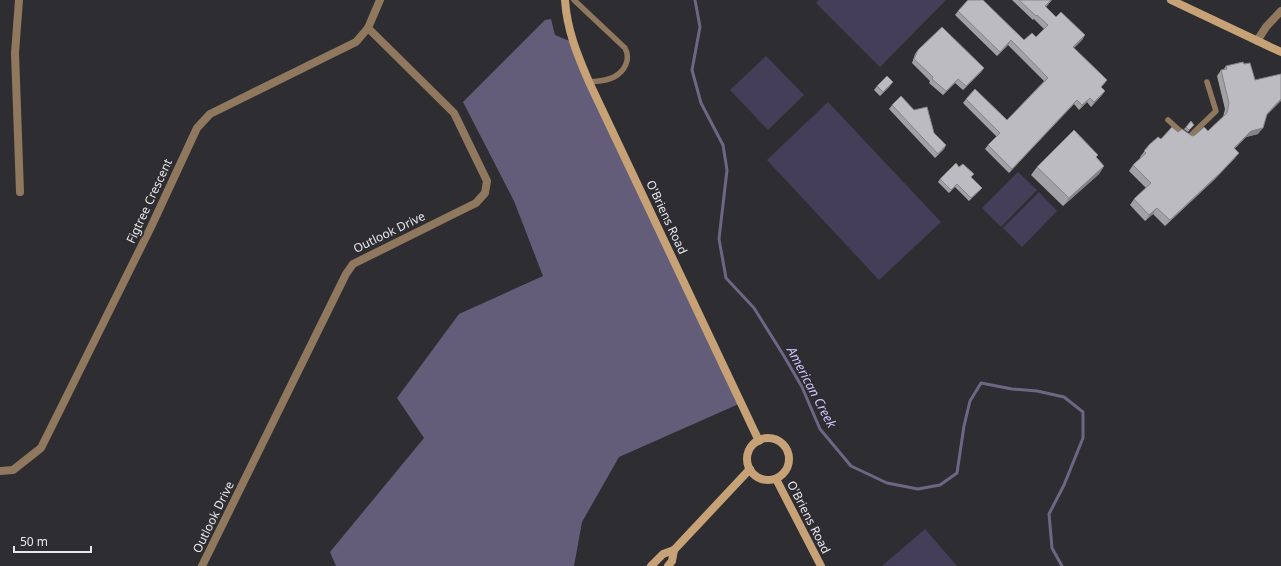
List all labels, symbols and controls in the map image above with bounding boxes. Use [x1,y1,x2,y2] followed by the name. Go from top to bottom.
[122,155,176,246] street label: Figtree Crescent
[642,177,692,257] street label: O'Briens Road
[350,207,428,257] street label: Outlook Drive
[782,342,841,431] water label: American Creek
[188,478,238,556] street label: Outlook Drive
[783,478,835,556] street label: O'Briens Road
[14,528,91,554] scale bar
[20,533,48,550] text: 50 m

